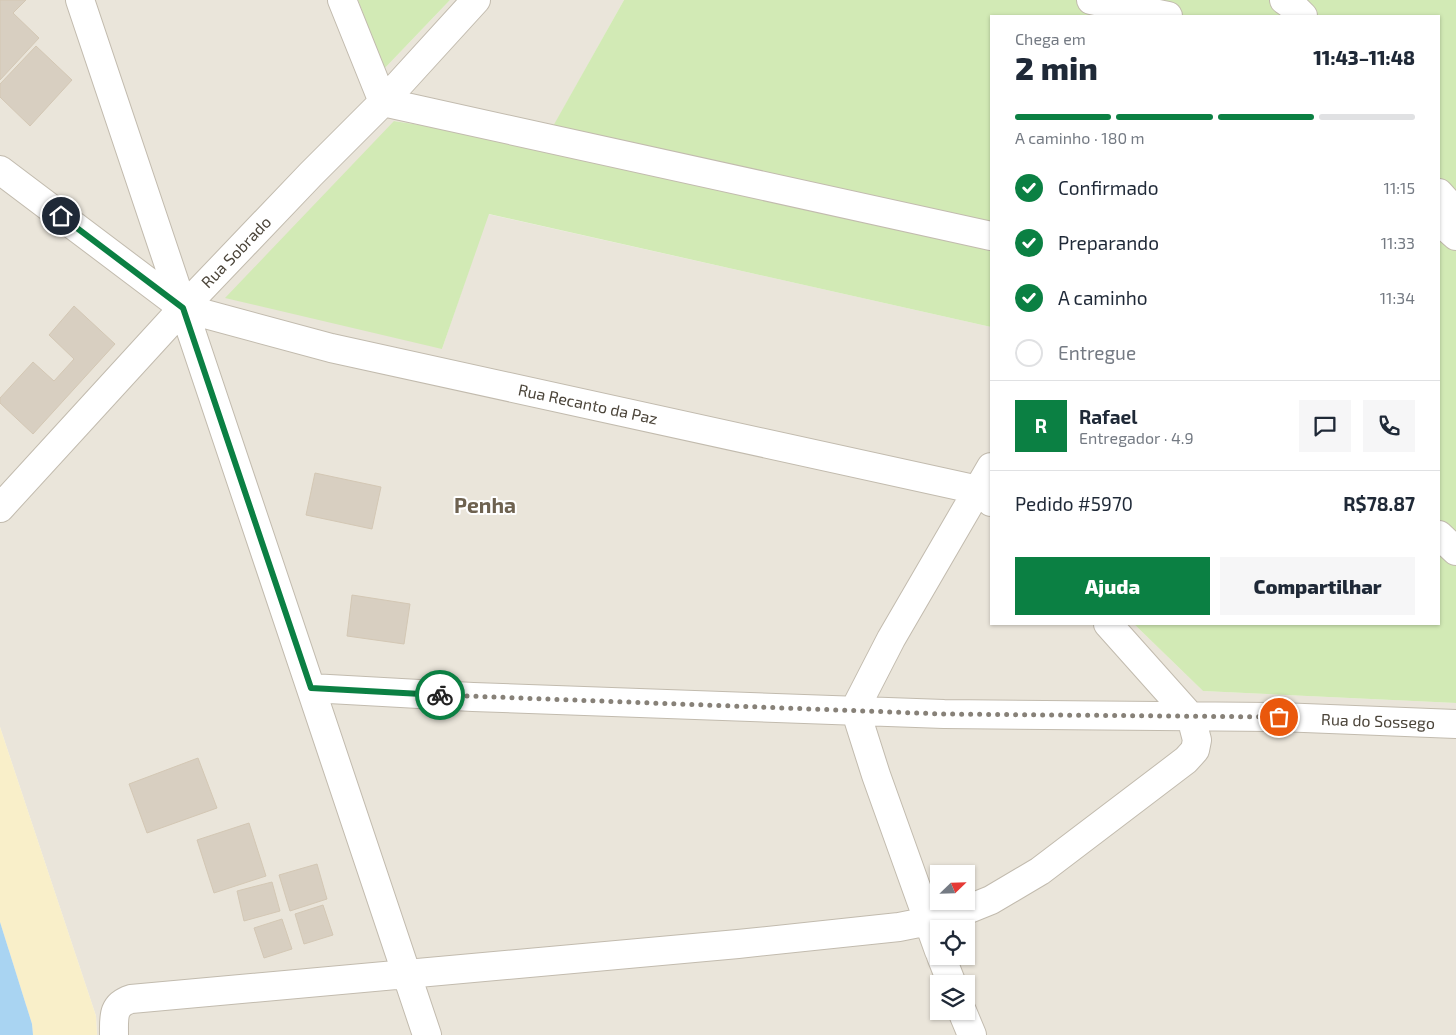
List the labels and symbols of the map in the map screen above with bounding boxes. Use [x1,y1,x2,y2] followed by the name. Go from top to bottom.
[40,195,82,237] pin
[197,212,274,291] street label: Rua Sobrado
[517,379,660,428] street label: Rua Recanto da Paz
[454,492,516,517] district label: Penha
[415,670,465,720] courier
[1258,696,1300,738] pin
[1321,709,1435,732] street label: Rua do Sossego
[930,865,975,910] north arrow

